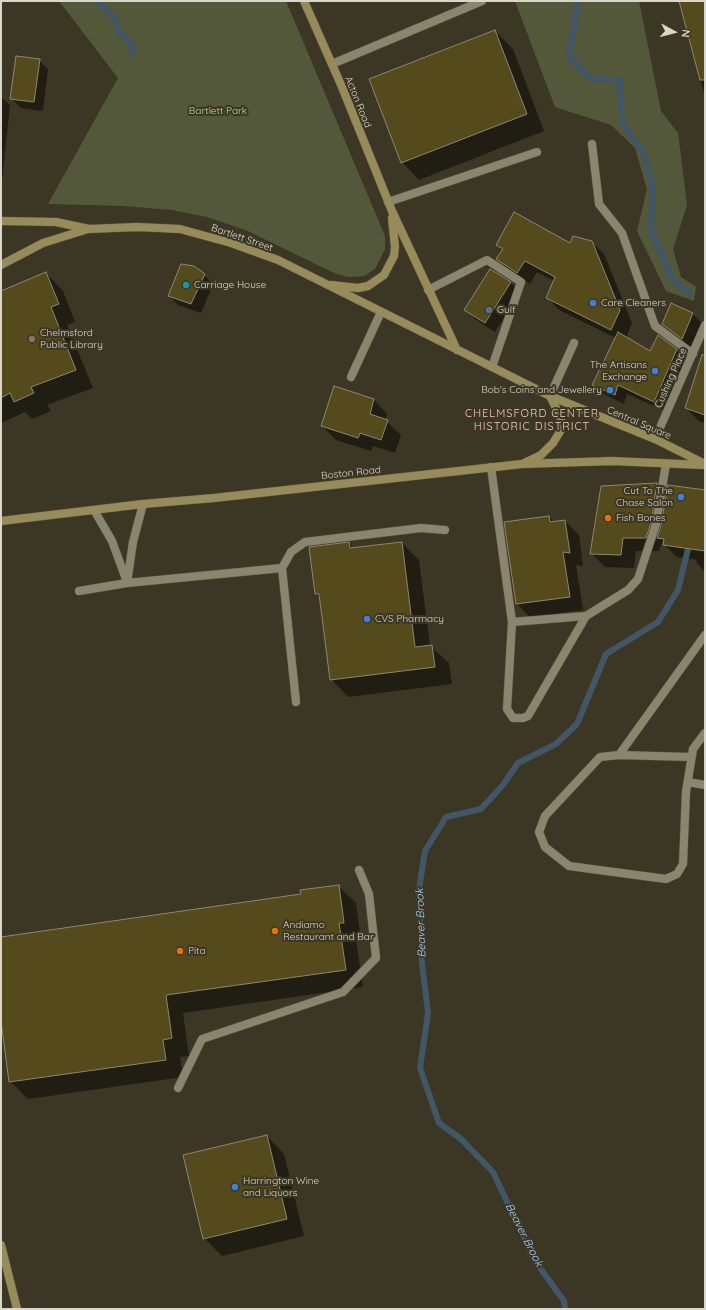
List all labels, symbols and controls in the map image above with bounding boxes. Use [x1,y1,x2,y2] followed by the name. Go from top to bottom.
[654,12,694,52] north arrow
[678,29,693,38] text: N
[342,75,374,129] street label: Acton Road
[189,105,247,117] park label: Bartlett Park
[210,222,274,254] street label: Bartlett Street
[194,279,266,291] place label: Carriage House
[181,280,191,290] marker: Carriage House
[601,297,666,309] place label: Care Cleaners
[588,298,598,308] marker: Care Cleaners
[497,304,516,316] place label: Gulf
[484,305,494,315] marker: Gulf
[40,327,103,350] place label: Chelmsford Public Library
[27,334,37,344] marker: Chelmsford Public Library
[652,346,690,410] street label: Cushing Place
[590,359,647,382] place label: The Artisans Exchange
[650,366,660,376] marker: The Artisans Exchange
[481,384,602,396] place label: Bob's Coins and Jewellery
[605,385,615,395] marker: Bob's Coins and Jewellery
[605,404,673,442] street label: Central Square
[465,407,599,433] district label: CHELMSFORD CENTER HISTORIC DISTRICT
[321,464,381,482] street label: Boston Road
[616,485,673,508] place label: Cut To The Chase Salon
[676,492,686,502] marker: Cut To The Chase Salon
[616,512,666,524] place label: Fish Bones
[603,513,613,523] marker: Fish Bones
[375,613,444,625] place label: CVS Pharmacy
[362,614,372,624] marker: CVS Pharmacy
[413,888,429,958] water label: Beaver Brook
[283,919,374,942] place label: Andiamo Restaurant and Bar
[270,926,280,936] marker: Andiamo Restaurant and Bar
[188,945,206,957] place label: Pita
[175,946,185,956] marker: Pita
[243,1175,319,1198] place label: Harrington Wine and Liquors
[230,1182,240,1192] marker: Harrington Wine and Liquors
[502,1201,546,1269] water label: Beaver Brook

